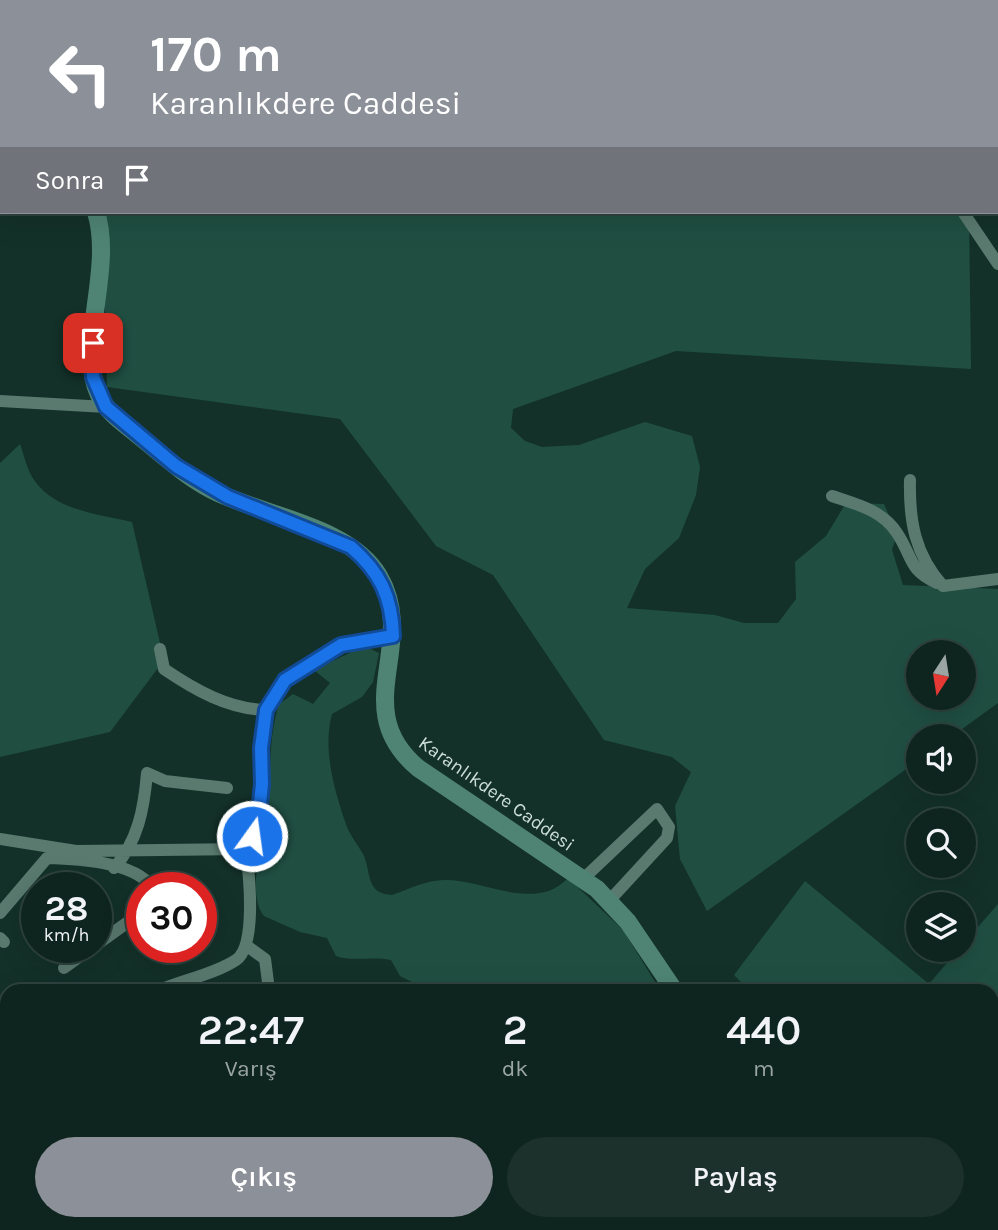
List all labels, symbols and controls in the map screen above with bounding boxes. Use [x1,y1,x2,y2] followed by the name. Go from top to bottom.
[150,26,282,83] text: 170 m
[35,28,126,119] icon: left
[150,85,461,122] text: Karanlıkdere Caddesi
[118,161,156,199] icon: arrive
[35,165,104,196] text: Sonra
[63,313,123,373] pin
[74,324,112,362] icon: arrive
[906,640,976,710] north arrow
[906,640,976,962] map controls
[906,724,976,794] button: sound
[414,732,578,856] street label: Karanlıkdere Caddesi
[215,799,289,873] position arrow
[906,808,976,878] button: search
[126,872,217,963] speed limit sign: 30
[45,888,88,929] text: 28
[906,892,976,962] button: layers
[44,924,89,946] text: km/h
[198,1005,304,1055] text: 22:47
[502,1005,528,1055] text: 2
[726,1005,801,1055] text: 440
[225,1055,277,1082] text: Varış
[502,1055,528,1082] text: dk
[753,1055,774,1082] text: m
[35,1137,493,1217] button: Çıkış
[507,1137,964,1217] button: Paylaş

